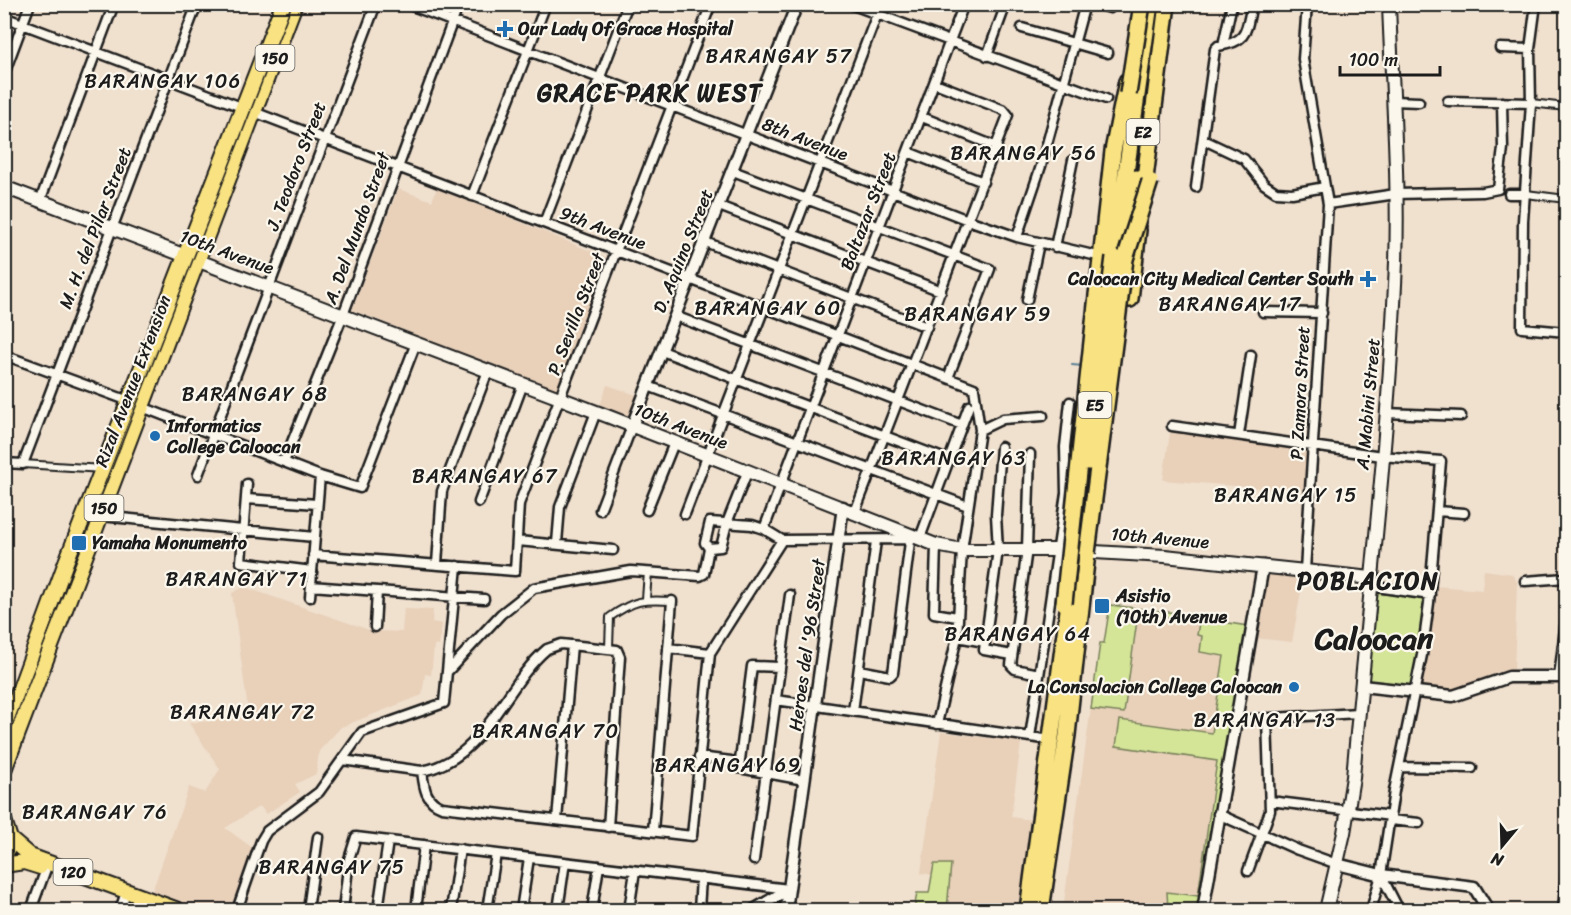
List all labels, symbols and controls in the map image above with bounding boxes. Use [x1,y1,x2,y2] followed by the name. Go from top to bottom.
[518,13,734,45] place label: Our Lady Of Grace Hospital
[496,20,514,38] marker: Our Lady Of Grace Hospital
[706,39,853,74] district label: BARANGAY 57
[1340,39,1440,77] scale bar
[1349,44,1398,76] text: 100 m
[256,45,294,71] road number: 150
[84,64,242,99] district label: BARANGAY 106
[537,72,763,114] district label: GRACE PARK WEST
[256,97,335,236] street label: J. Teodoro Street
[757,108,853,170] street label: 8th Avenue
[1126,119,1160,145] road number: E2
[951,136,1097,171] district label: BARANGAY 56
[49,142,141,314] street label: M. H. del Pilar Street
[314,147,400,310] street label: A. Del Mundo Street
[831,147,905,275] street label: Baltazar Street
[644,184,723,318] street label: D. Aquino Street
[555,197,651,259] street label: 9th Avenue
[175,220,279,284] street label: 10th Avenue
[538,247,614,380] street label: P. Sevilla Street
[1067,263,1355,295] place label: Caloocan City Medical Center South
[1359,270,1377,288] marker: Caloocan City Medical Center South
[1158,287,1302,322] district label: BARANGAY 17
[85,290,181,472] street label: Rizal Avenue Extension
[694,291,842,326] district label: BARANGAY 60
[904,297,1052,332] district label: BARANGAY 59
[1281,325,1319,461] street label: P. Zamora Street
[1346,337,1390,472] street label: A. Mabini Street
[182,377,328,412] district label: BARANGAY 68
[1078,392,1112,418] road number: E5
[629,393,733,459] street label: 10th Avenue
[166,410,301,463] place label: Informatics College Caloocan
[148,429,162,443] marker: Informatics College Caloocan
[881,441,1027,476] district label: BARANGAY 63
[412,459,558,494] district label: BARANGAY 67
[1214,478,1358,513] district label: BARANGAY 15
[84,495,124,521] road number: 150
[1110,518,1211,558] street label: 10th Avenue
[92,527,248,559] place label: Yamaha Monumento
[70,534,88,552] marker: Yamaha Monumento
[779,556,835,733] street label: Heroes del '96 Street
[1297,560,1439,602] district label: POBLACION
[165,562,309,597] district label: BARANGAY 71
[1115,580,1228,633] place label: Asistio (10th) Avenue
[1093,597,1111,615] marker: Asistio (10th) Avenue
[1314,612,1434,666] district label: Caloocan
[944,617,1092,652] district label: BARANGAY 64
[1028,671,1282,703] place label: La Consolacion College Caloocan
[1287,680,1301,694] marker: La Consolacion College Caloocan
[170,695,316,730] district label: BARANGAY 72
[1194,703,1336,738] district label: BARANGAY 13
[472,714,620,749] district label: BARANGAY 70
[655,748,801,783] district label: BARANGAY 69
[22,795,168,830] district label: BARANGAY 76
[1472,816,1532,876] north arrow
[1486,844,1508,876] text: N
[259,850,405,885] district label: BARANGAY 75
[54,859,92,885] road number: 120

